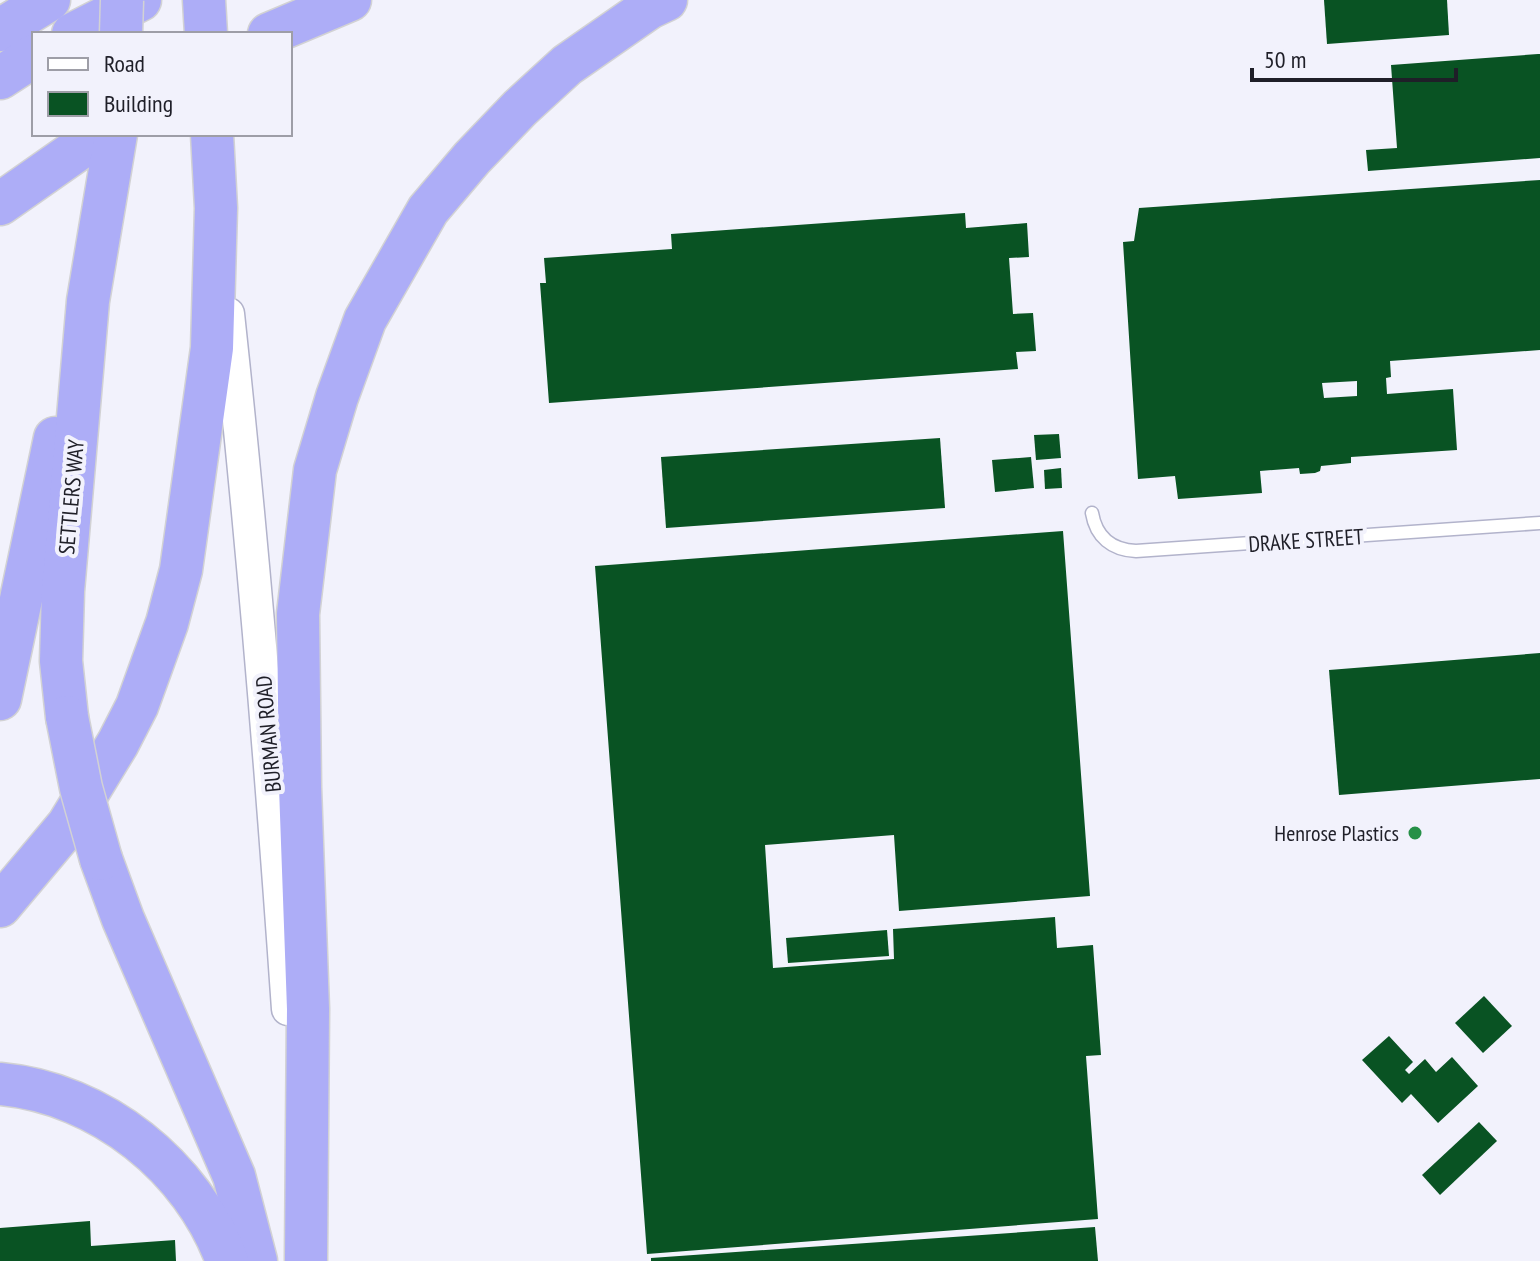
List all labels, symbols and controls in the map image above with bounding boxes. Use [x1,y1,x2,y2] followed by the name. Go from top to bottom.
[32,32,292,136] legend
[1252,32,1456,82] scale bar
[1264,44,1306,75] text: 50 m
[104,48,145,79] text: Road
[104,88,173,119] text: Building
[52,438,90,556] street label: SETTLERS WAY
[1247,522,1365,558] street label: DRAKE STREET
[249,675,287,793] street label: BURMAN ROAD
[1274,819,1399,847] place label: Henrose Plastics
[1406,824,1424,842] marker: Henrose Plastics

